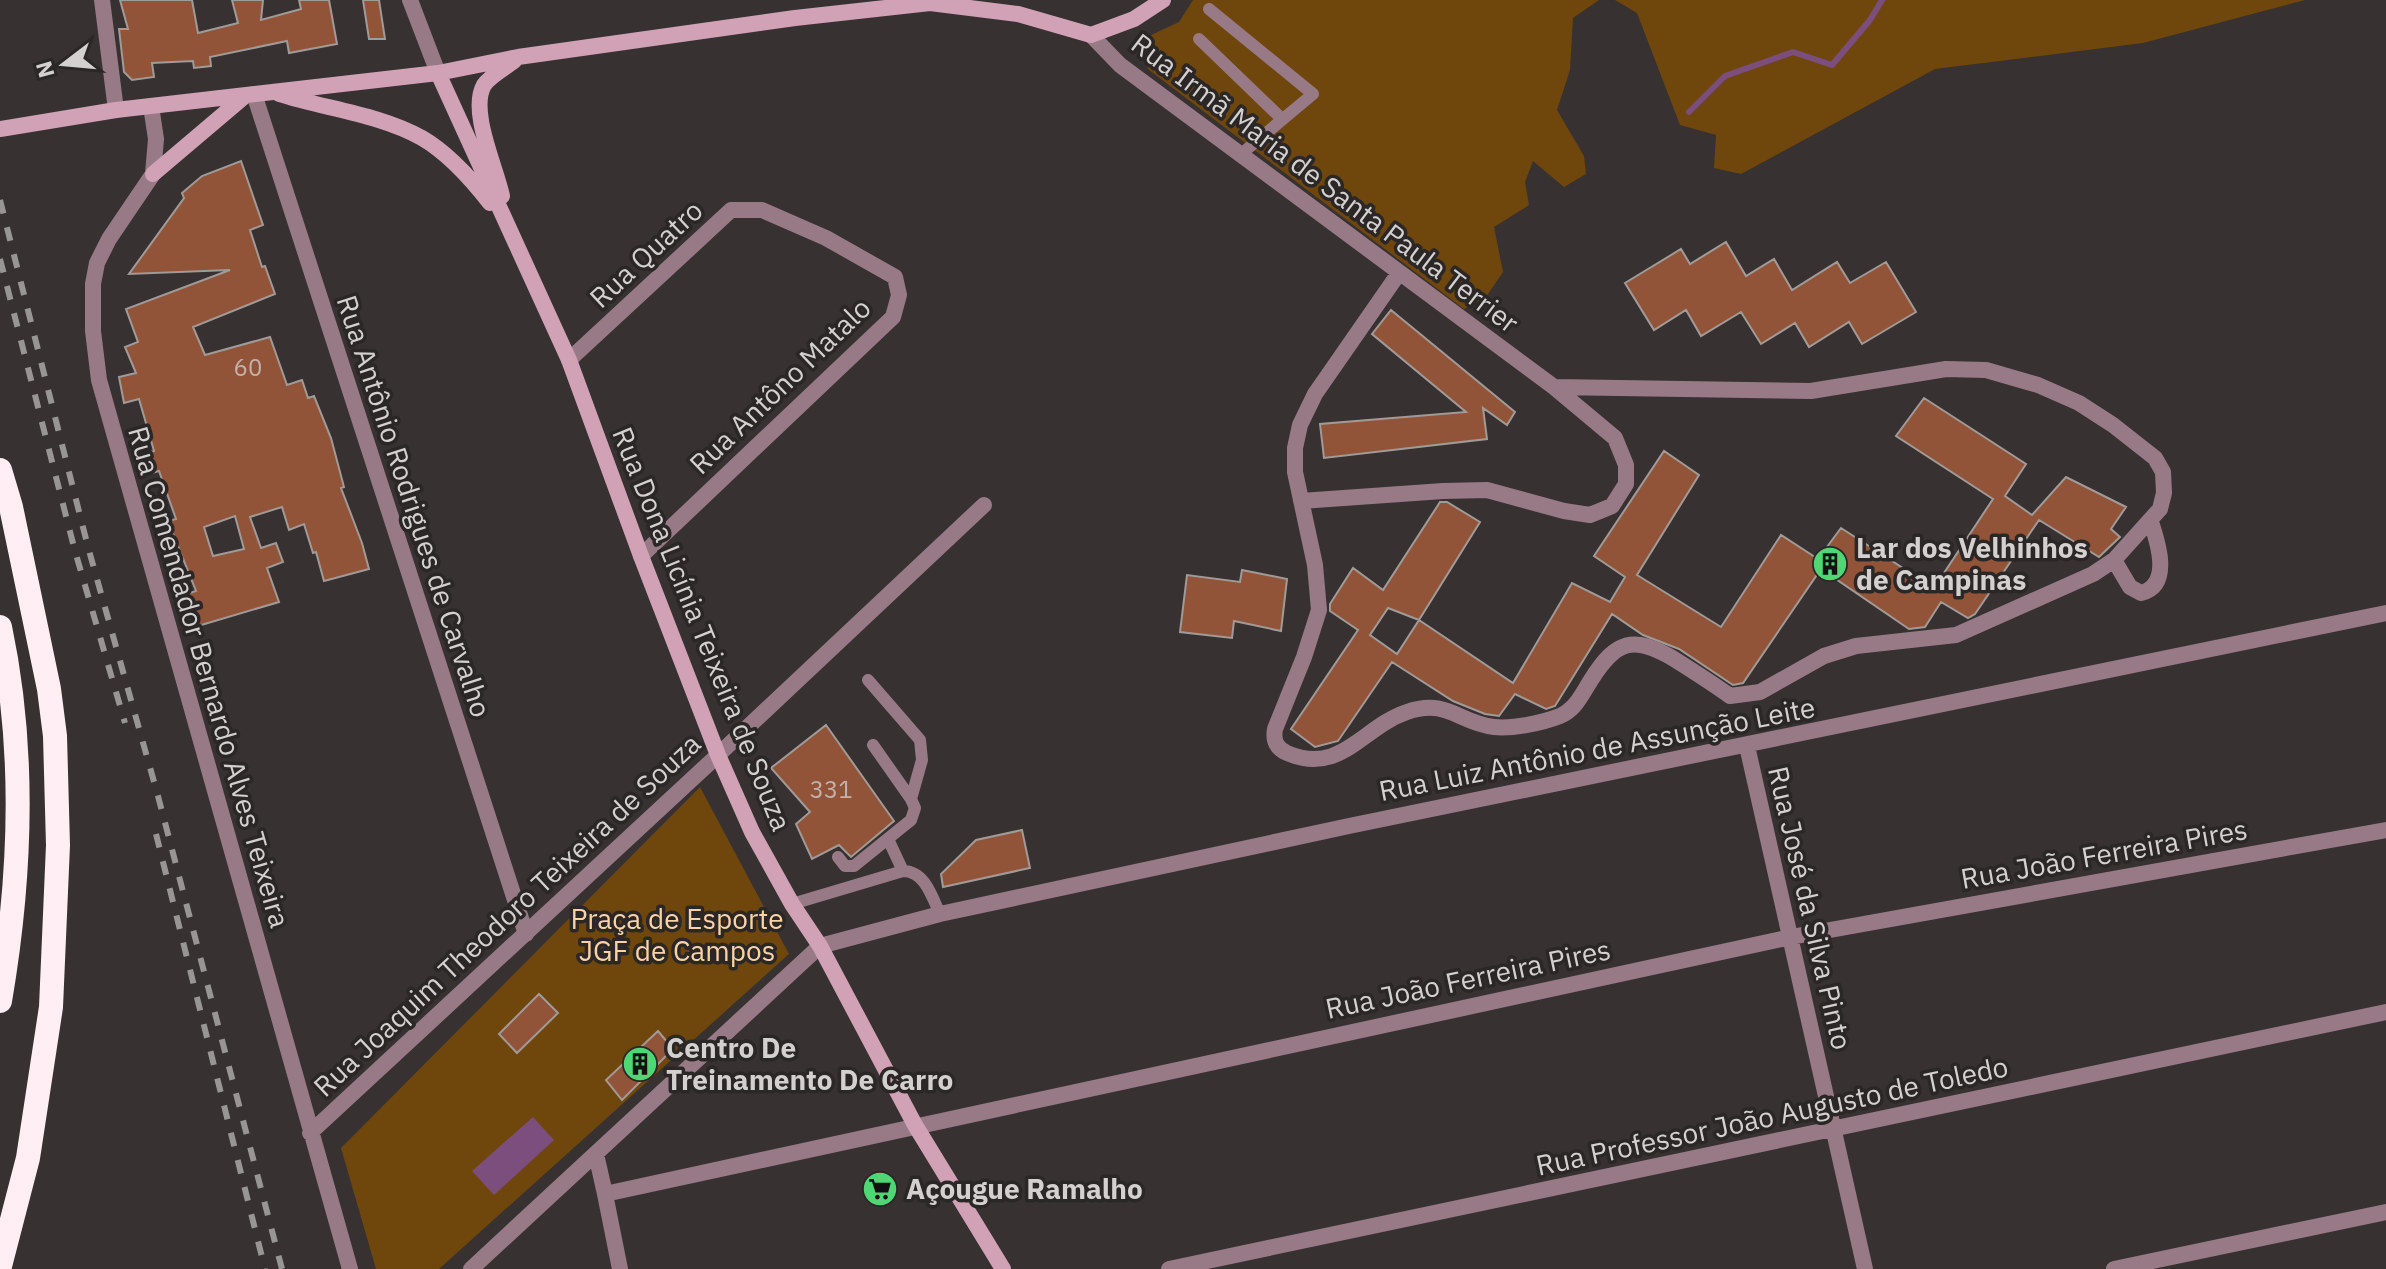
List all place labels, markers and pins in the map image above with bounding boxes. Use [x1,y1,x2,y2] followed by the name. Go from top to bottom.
[1856,529,2088,598] place label: Lar dos Velhinhos de Campinas
[1811,545,1849,583] building icon: Lar dos Velhinhos de Campinas
[666,1029,953,1098] place label: Centro De Treinamento De Carro
[621,1045,659,1083] building icon: Centro De Treinamento De Carro
[861,1170,899,1208] supermarket icon: Açougue Ramalho
[906,1170,1143,1207] place label: Açougue Ramalho

